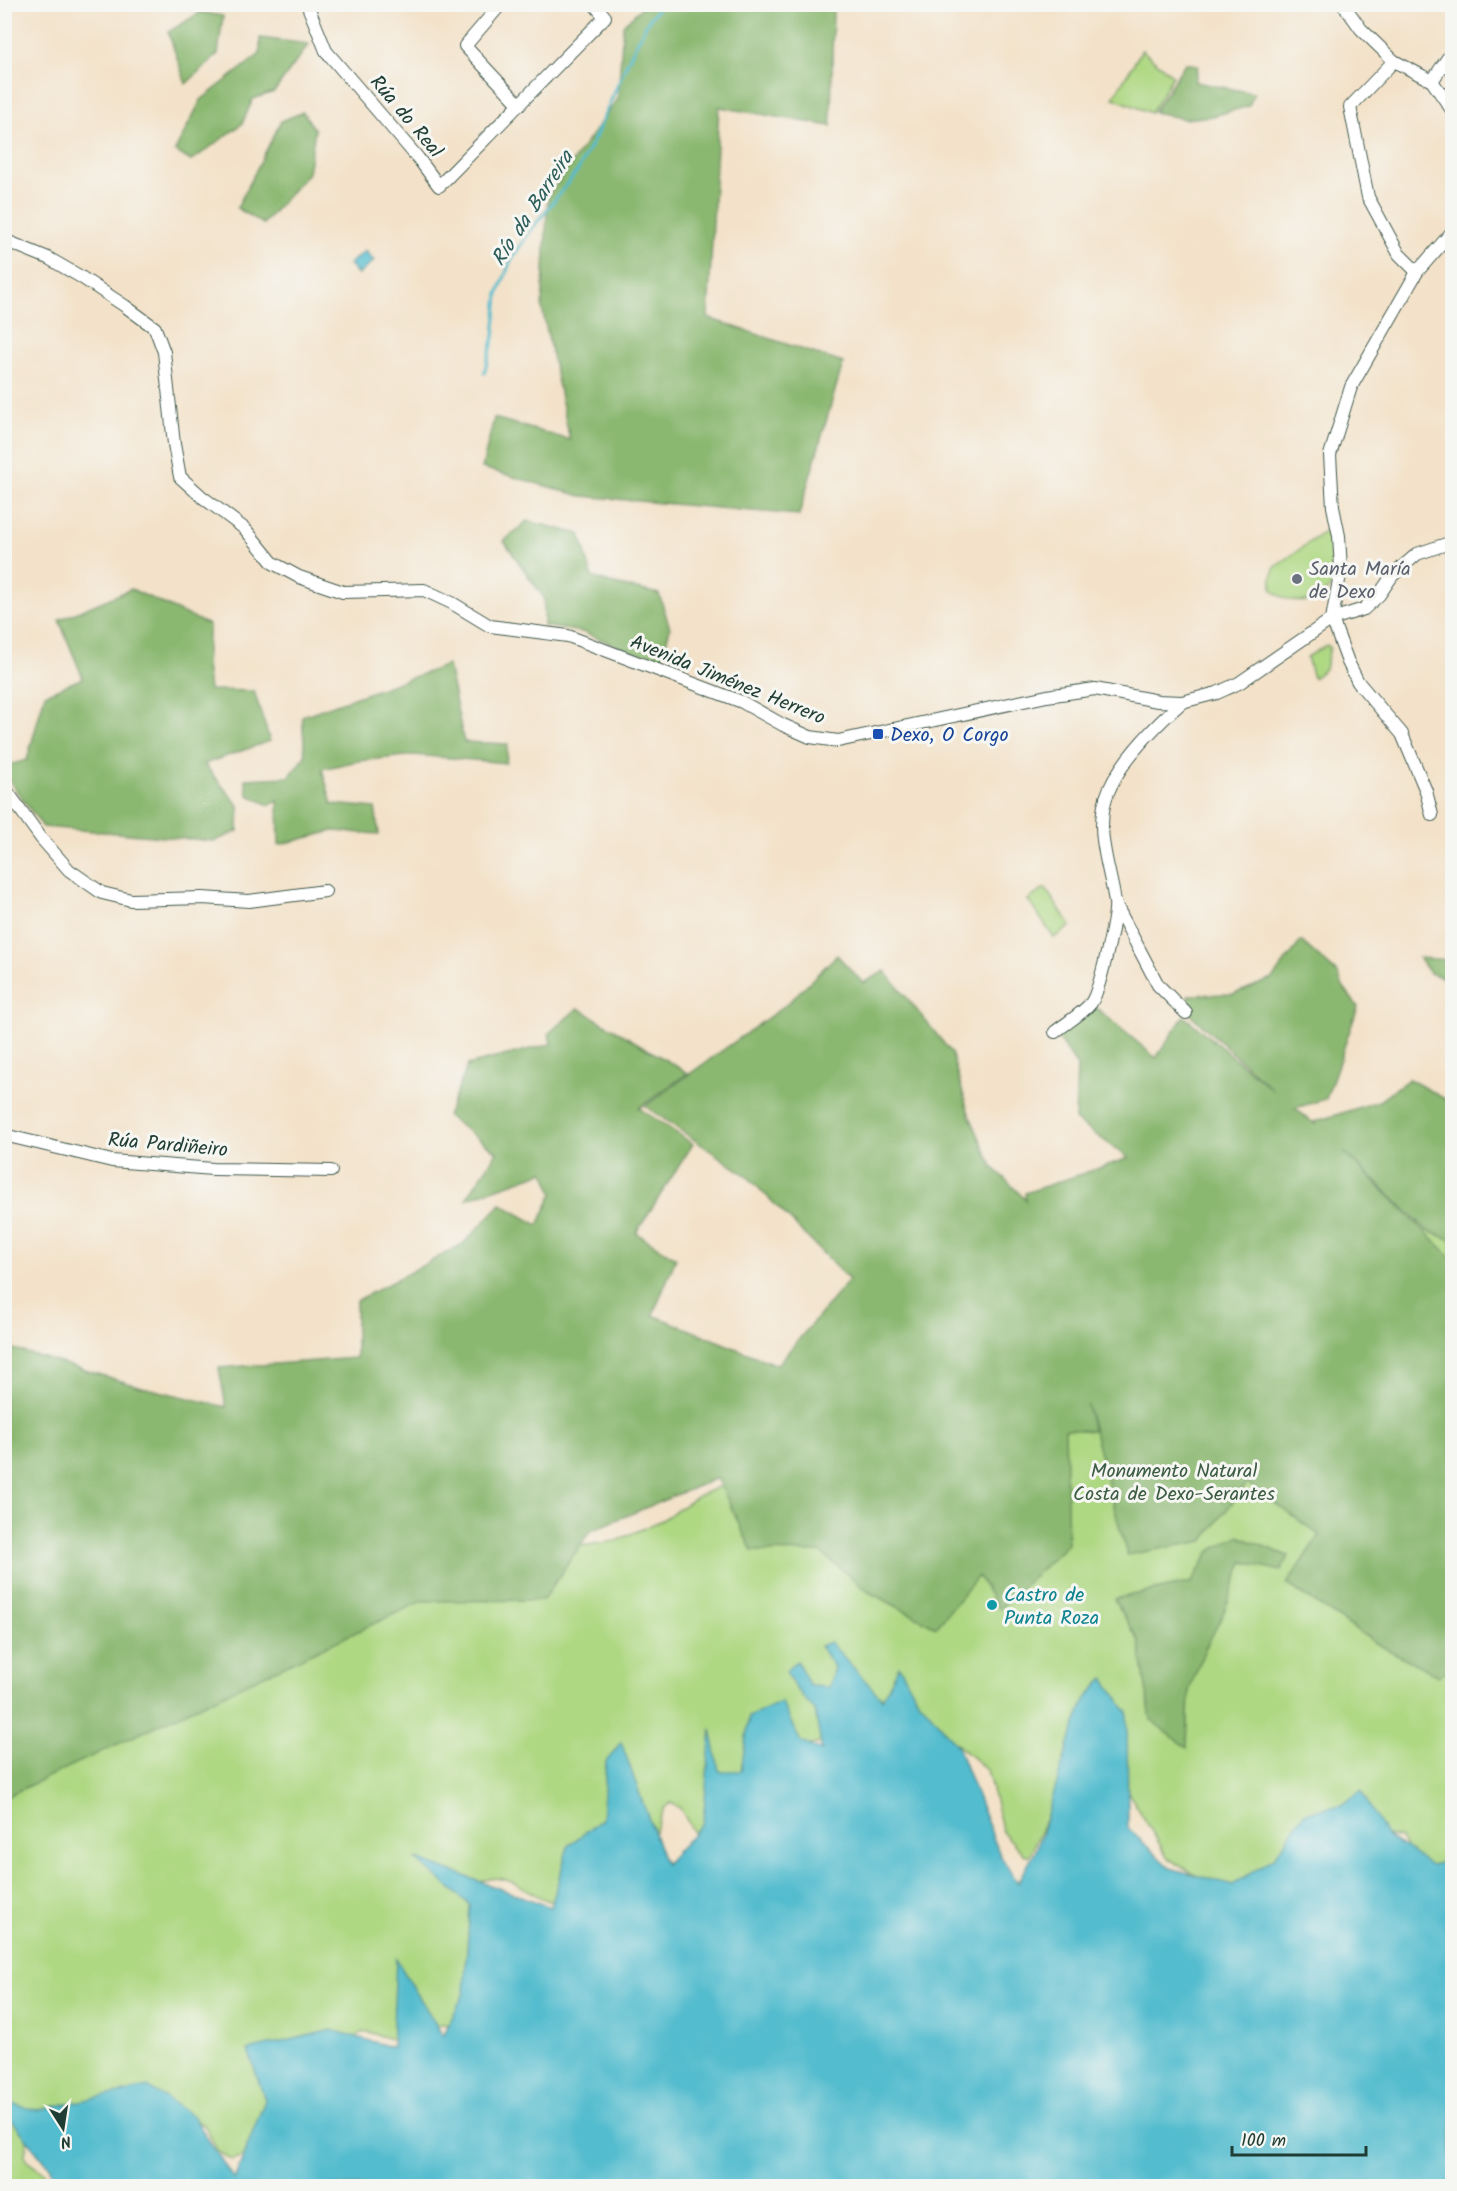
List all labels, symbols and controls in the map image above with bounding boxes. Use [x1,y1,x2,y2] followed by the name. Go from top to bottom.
[361,68,450,166] street label: Rúa do Real
[483,143,584,273] water label: Río da Barreira
[1309,554,1411,609] place label: Santa María de Dexo
[1290,572,1304,586] marker: Santa María de Dexo
[625,627,830,735] street label: Avenida Jiménez Herrero
[890,720,1009,752] place label: Dexo, O Corgo
[871,727,885,741] marker: Dexo, O Corgo
[106,1125,229,1167] street label: Rúa Pardiñeiro
[1073,1456,1275,1511] park label: Monumento Natural Costa de Dexo-Serantes
[1004,1580,1099,1635] place label: Castro de Punta Roza
[985,1598,999,1612] marker: Castro de Punta Roza
[33,2098,93,2158] north arrow
[1232,2119,1366,2157] scale bar
[1241,2127,1286,2156] text: 100 m
[58,2128,73,2154] text: N

